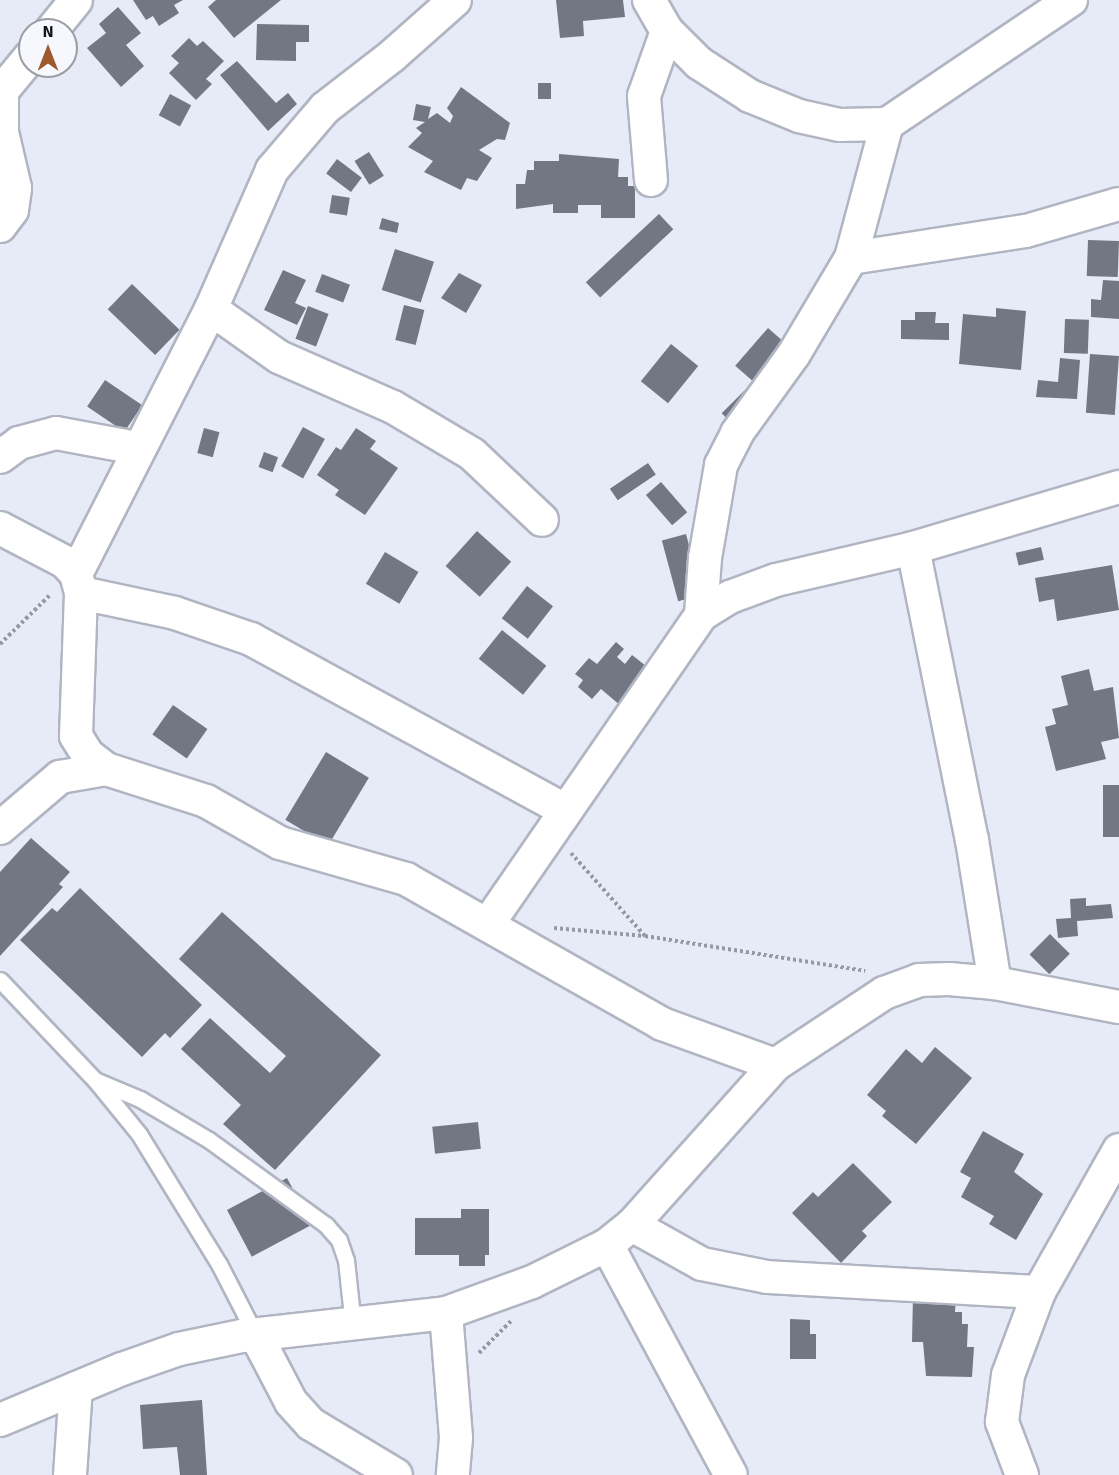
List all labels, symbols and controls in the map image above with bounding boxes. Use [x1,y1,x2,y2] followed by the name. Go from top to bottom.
[18,18,78,78] north arrow
[42,22,54,42] text: N

